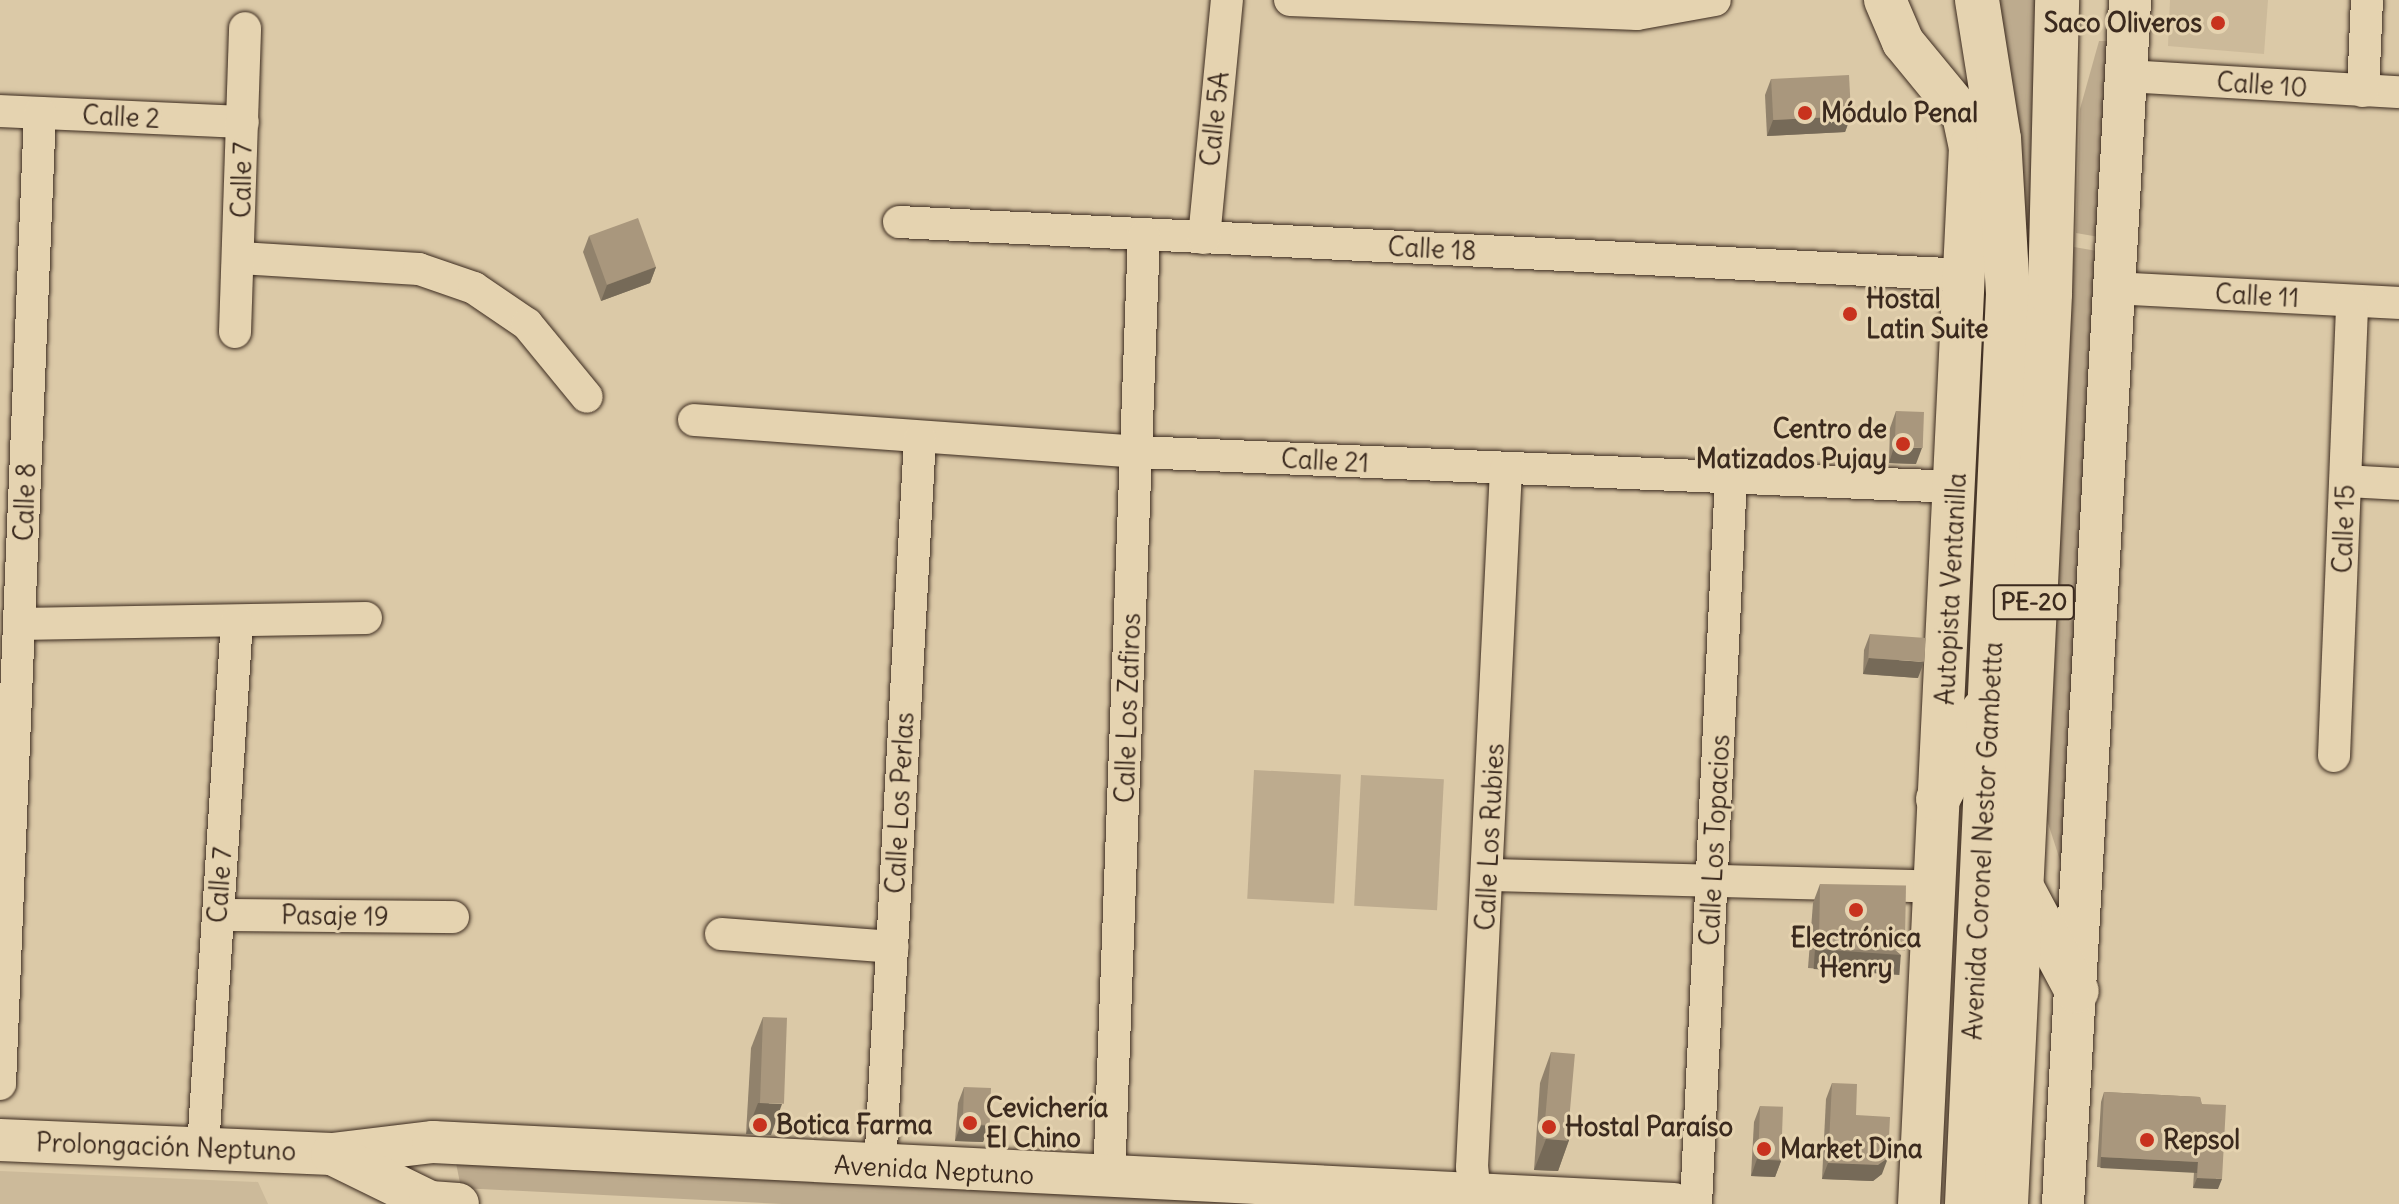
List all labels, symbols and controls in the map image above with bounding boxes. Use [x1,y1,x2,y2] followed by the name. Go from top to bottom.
[2044,7,2202,39] place label: Saco Oliveros
[2209,14,2227,32] marker: Saco Oliveros
[2216,66,2308,104] street label: Calle 10
[1195,70,1235,168] street label: Calle 5A
[1821,97,1978,129] place label: Módulo Penal
[81,99,161,135] street label: Calle 2
[1796,104,1814,122] marker: Módulo Penal
[226,142,258,218] street label: Calle 7
[1387,231,1477,267] street label: Calle 18
[2214,278,2300,314] street label: Calle 11
[1866,283,1989,344] place label: Hostal Latin Suite
[1841,305,1859,323] marker: Hostal Latin Suite
[1696,413,1887,474] place label: Centro de Matizados Pujay
[1894,435,1912,453] marker: Centro de Matizados Pujay
[1280,443,1370,479] street label: Calle 21
[8,462,42,542] street label: Calle 8
[1929,472,1973,706] street label: Autopista Ventanilla
[2327,484,2361,574] street label: Calle 15
[1992,582,2076,622] road number: PE-20
[1109,612,1147,804] street label: Calle Los Zafiros
[1957,641,2009,1041] street label: Avenida Coronel Nestor Gambetta
[880,711,920,895] street label: Calle Los Perlas
[1694,734,1736,946] street label: Calle Los Topacios
[1470,742,1510,932] street label: Calle Los Rubies
[202,846,238,924] street label: Calle 7
[281,899,389,933] street label: Pasaje 19
[1847,901,1865,919] marker: Electrónica Henry
[1791,922,1921,984] place label: Electrónica Henry
[986,1092,1108,1154] place label: Cevichería El Chino
[776,1109,933,1141] place label: Botica Farma
[1565,1111,1733,1143] place label: Hostal Paraíso
[961,1114,979,1132] marker: Cevichería El Chino
[751,1116,769,1134] marker: Botica Farma
[1540,1118,1558,1136] marker: Hostal Paraíso
[2163,1124,2240,1156] place label: Repsol
[35,1127,297,1167] street label: Prolongación Neptuno
[2138,1131,2156,1149] marker: Repsol
[1780,1133,1923,1165] place label: Market Dina
[1755,1140,1773,1158] marker: Market Dina
[833,1149,1035,1191] street label: Avenida Neptuno

